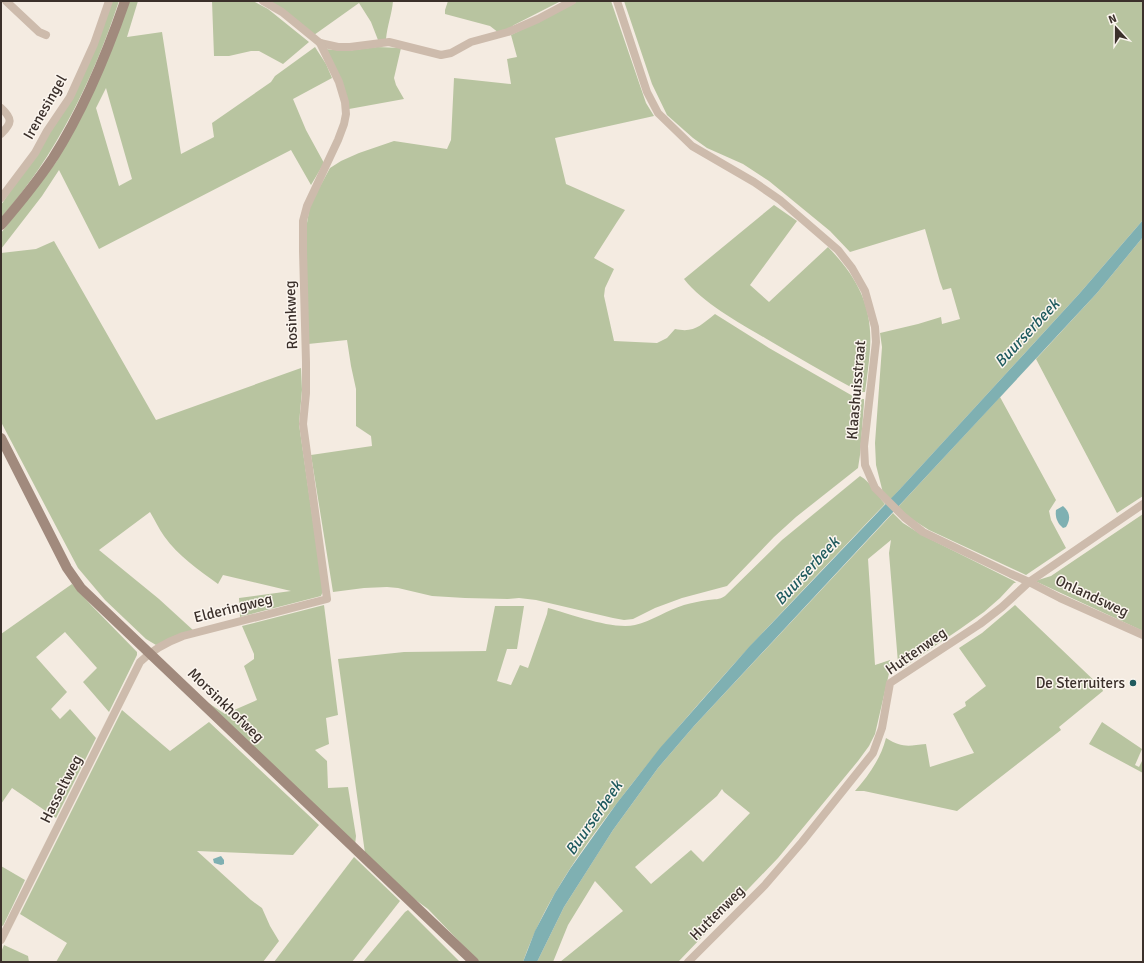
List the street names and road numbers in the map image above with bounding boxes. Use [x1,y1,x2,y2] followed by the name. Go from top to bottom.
[19,72,71,142] street label: Irenesingel
[281,280,301,350] street label: Rosinkweg
[843,340,869,440] street label: Klaashuisstraat
[1052,571,1132,621] street label: Onlandsweg
[192,590,274,626] street label: Elderingweg
[882,623,950,679] street label: Huttenweg
[184,664,268,746] street label: Morsinkhofweg
[36,752,86,826] street label: Hasseltweg
[686,882,748,944] street label: Huttenweg

